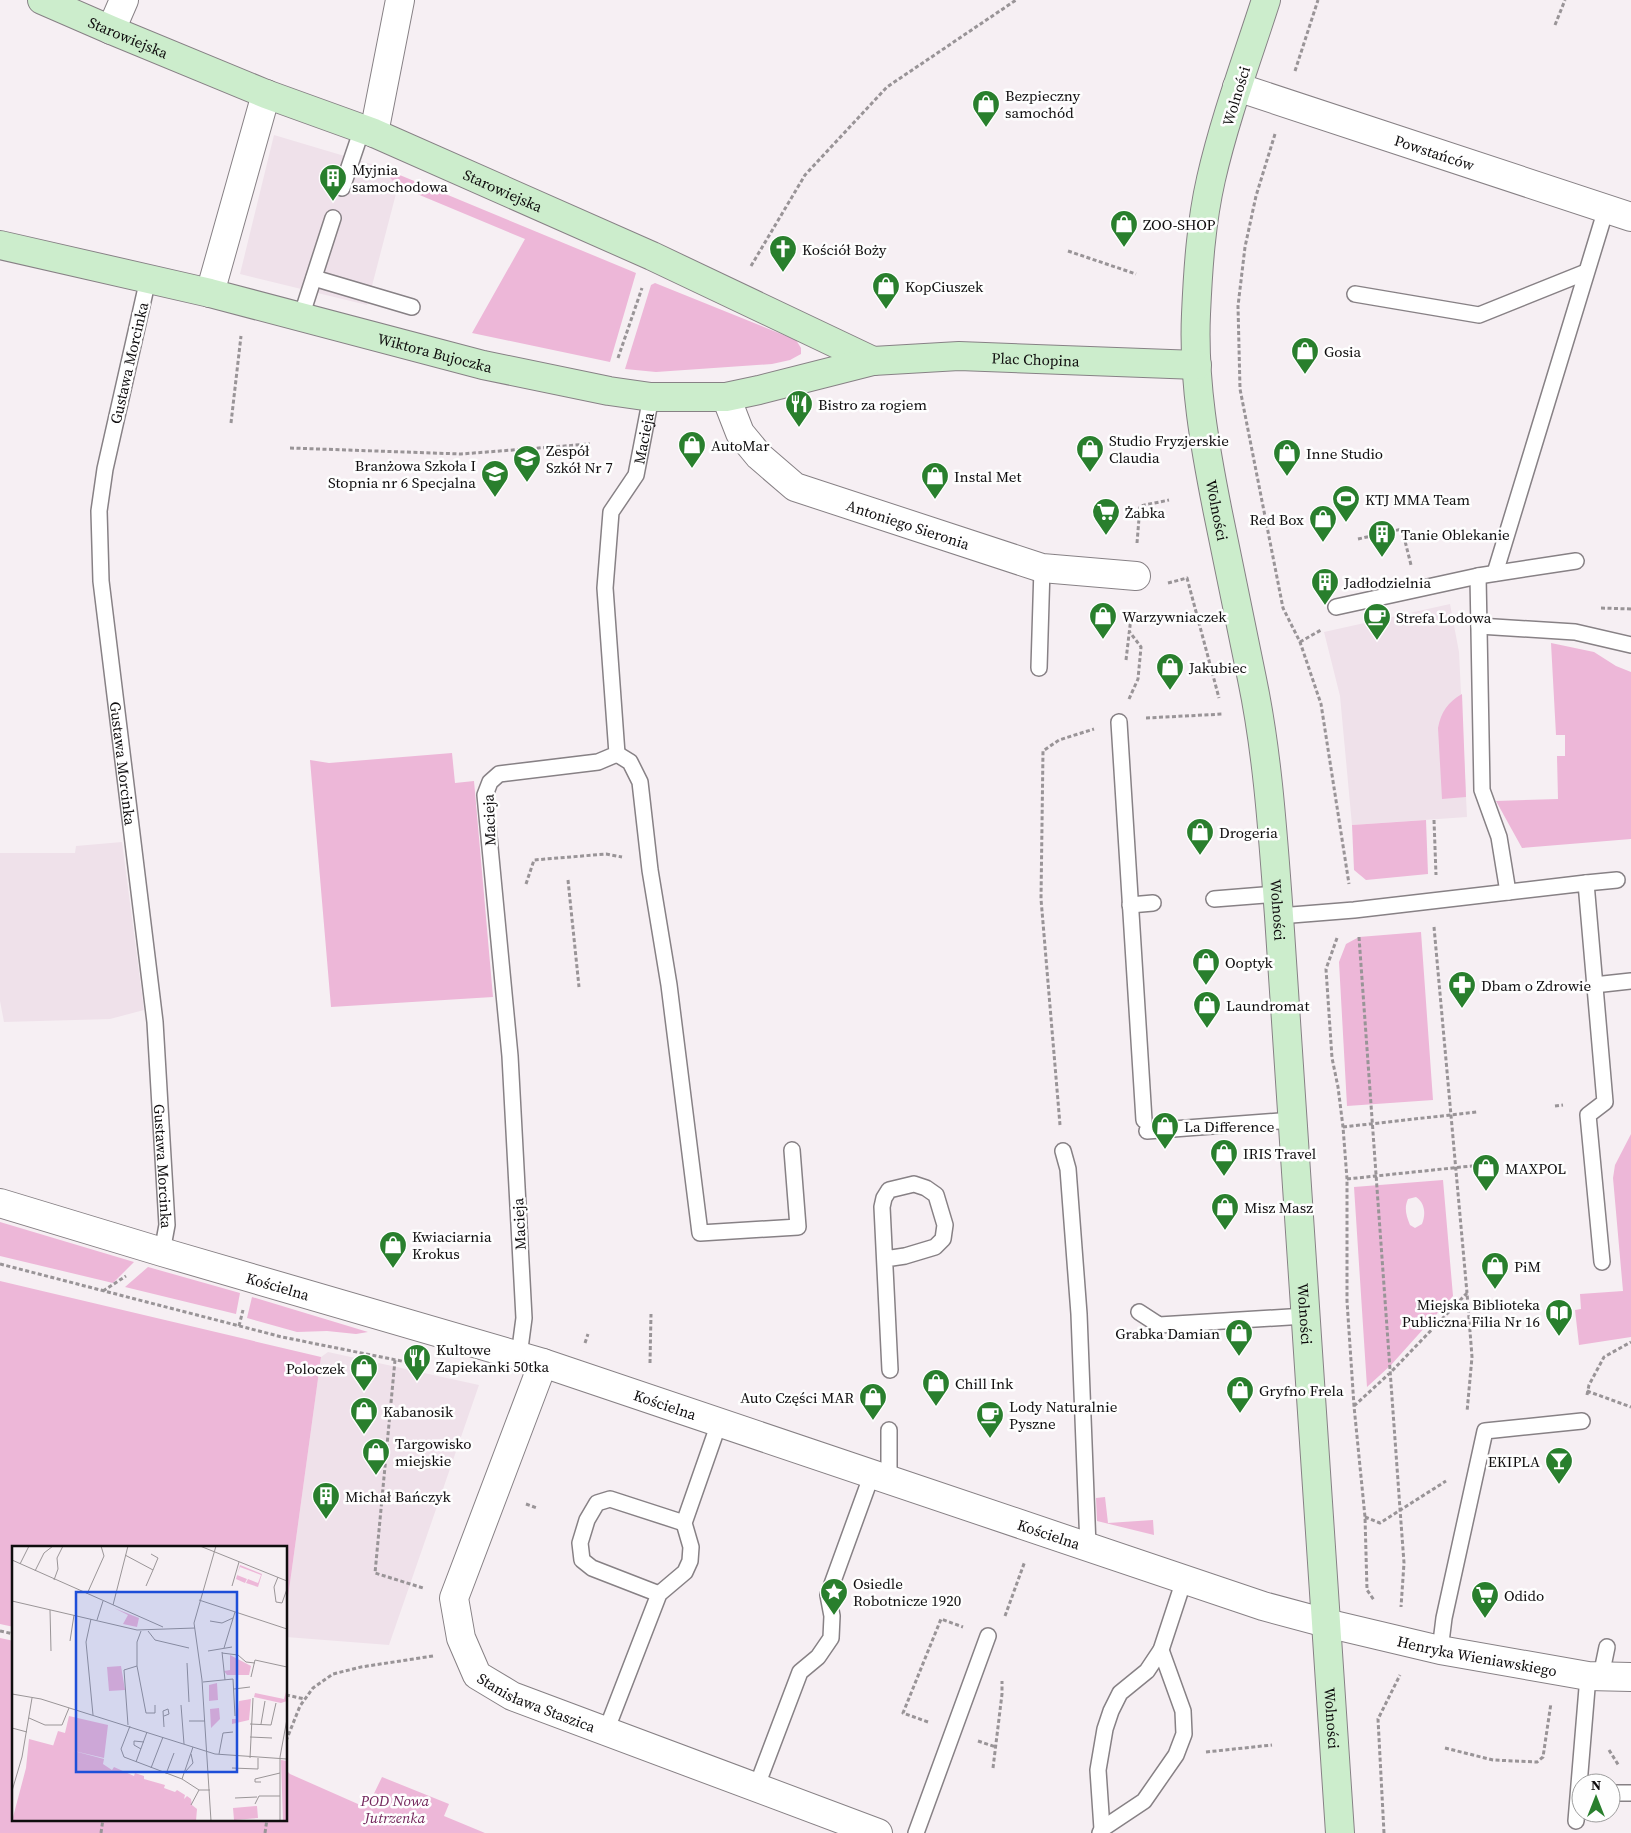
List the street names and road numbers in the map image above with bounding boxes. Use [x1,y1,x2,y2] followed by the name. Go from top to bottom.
[85,11,172,63] street label: Starowiejska
[1217,64,1255,128] street label: Wolności
[1392,129,1478,175] street label: Powstańców
[460,163,546,217] street label: Starowiejska
[105,300,153,426] street label: Gustawa Morcinka
[375,327,494,377] street label: Wiktora Bujoczka
[991,347,1080,371] street label: Plac Chopina
[628,410,658,466] street label: Macieja
[1201,478,1234,542] street label: Wolności
[844,494,973,554] street label: Antoniego Sieronia
[105,700,141,827] street label: Gustawa Morcinka
[478,793,500,846] street label: Macieja
[1266,878,1291,941] street label: Wolności
[149,1103,178,1229] street label: Gustawa Morcinka
[507,1197,531,1251] street label: Macieja
[244,1267,312,1305] street label: Kościelna
[1293,1282,1318,1345] street label: Wolności
[631,1384,700,1425] street label: Kościelna
[1015,1513,1083,1554] street label: Kościelna
[1395,1630,1559,1681] street label: Henryka Wieniawskiego
[474,1667,599,1737] street label: Stanisława Staszica
[1320,1687,1345,1749] street label: Wolności

